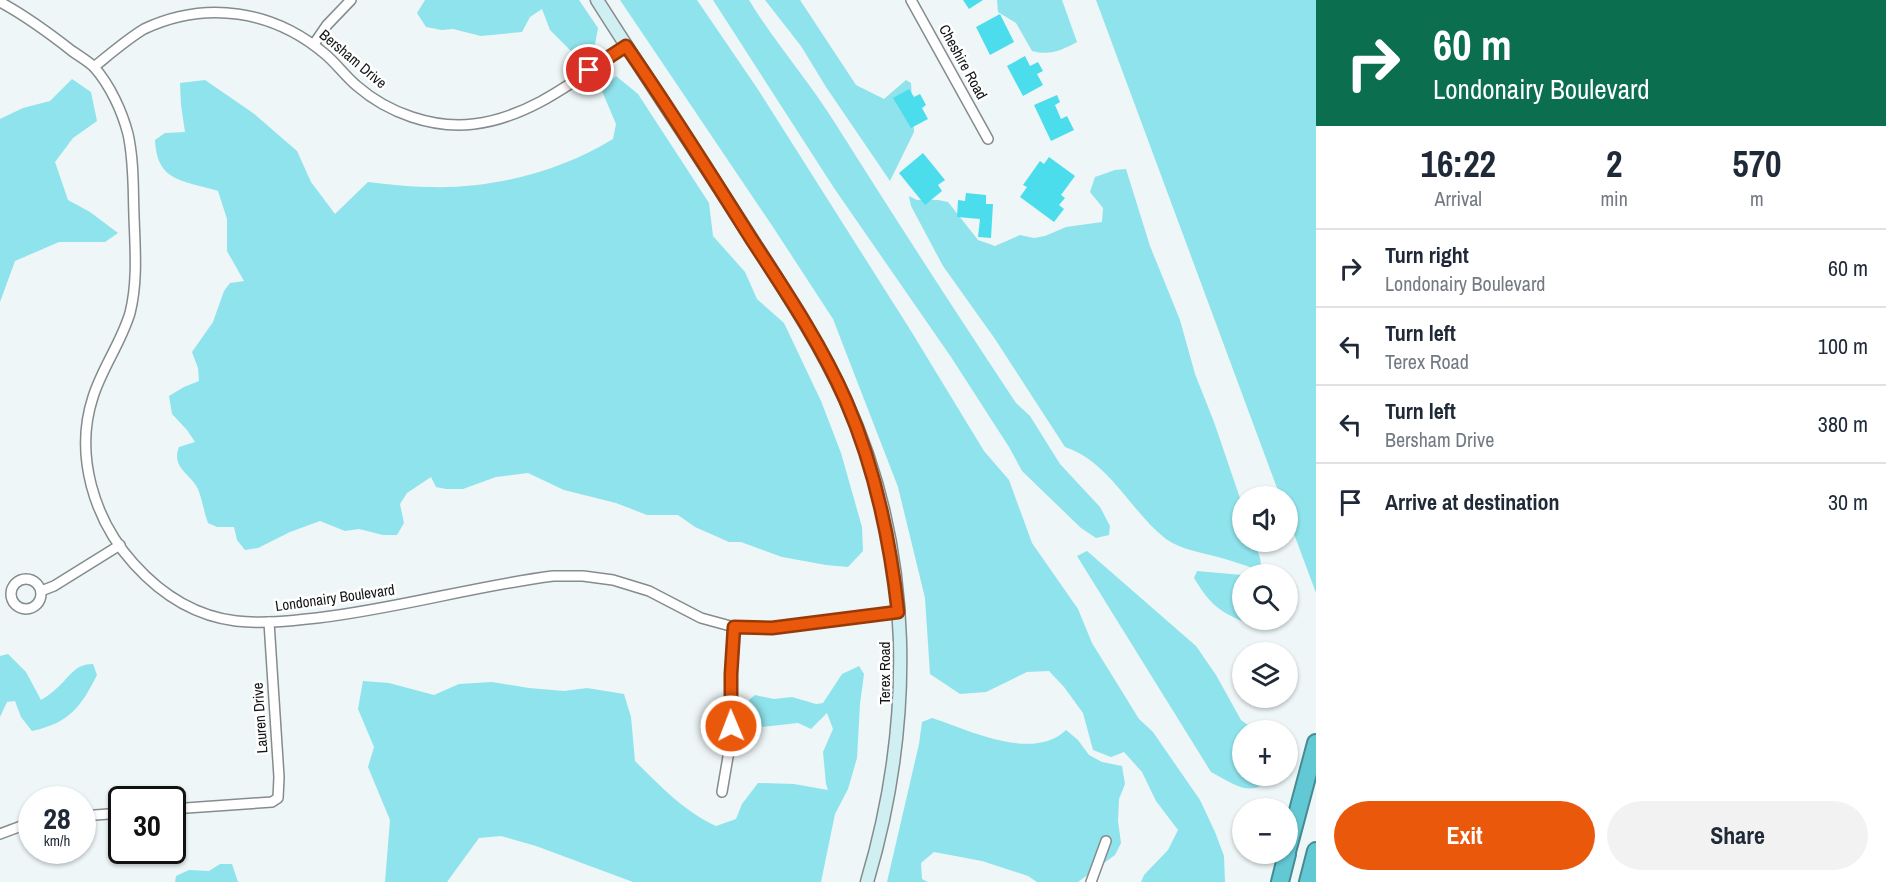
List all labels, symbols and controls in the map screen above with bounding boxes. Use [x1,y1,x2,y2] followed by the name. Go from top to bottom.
[1433,17,1512,73] text: 60 m
[934,20,993,103] street label: Cheshire Road
[315,24,392,93] street label: Bersham Drive
[1334,24,1412,102] icon: right
[563,44,614,95] pin
[572,53,605,86] icon: arrive
[1433,71,1650,107] text: Londonairy Boulevard
[1420,140,1496,188] text: 16:22
[1606,140,1622,188] text: 2
[1732,140,1782,188] text: 570
[1435,185,1482,212] text: Arrival
[1600,185,1628,212] text: min
[1750,185,1764,212] text: m
[1385,240,1469,270] text: Turn right
[1334,252,1367,285] icon: right
[1828,253,1868,283] text: 60 m
[1385,270,1545,297] text: Londonairy Boulevard
[1385,318,1456,348] text: Turn left
[1334,330,1367,363] icon: left
[1818,331,1868,361] text: 100 m
[1385,348,1469,375] text: Terex Road
[1385,396,1456,426] text: Turn left
[1334,408,1367,441] icon: left
[1818,409,1868,439] text: 380 m
[1385,426,1494,453] text: Bersham Drive
[1232,486,1298,864] map controls
[1232,486,1298,552] button: sound
[1334,486,1367,519] icon: arrive
[1385,487,1559,517] text: Arrive at destination
[1828,487,1868,517] text: 30 m
[1232,564,1298,630] button: search
[274,579,396,616] street label: Londonairy Boulevard
[874,642,895,704] street label: Terex Road
[1232,642,1298,708] button: layers
[247,682,272,754] street label: Lauren Drive
[699,694,763,758] position arrow
[1232,720,1298,786] button: +
[108,786,186,864] speed limit sign: 30
[43,798,71,838] text: 28
[1232,798,1298,864] button: −
[1334,801,1595,870] button: Exit
[1607,801,1868,870] button: Share
[44,830,70,851] text: km/h

